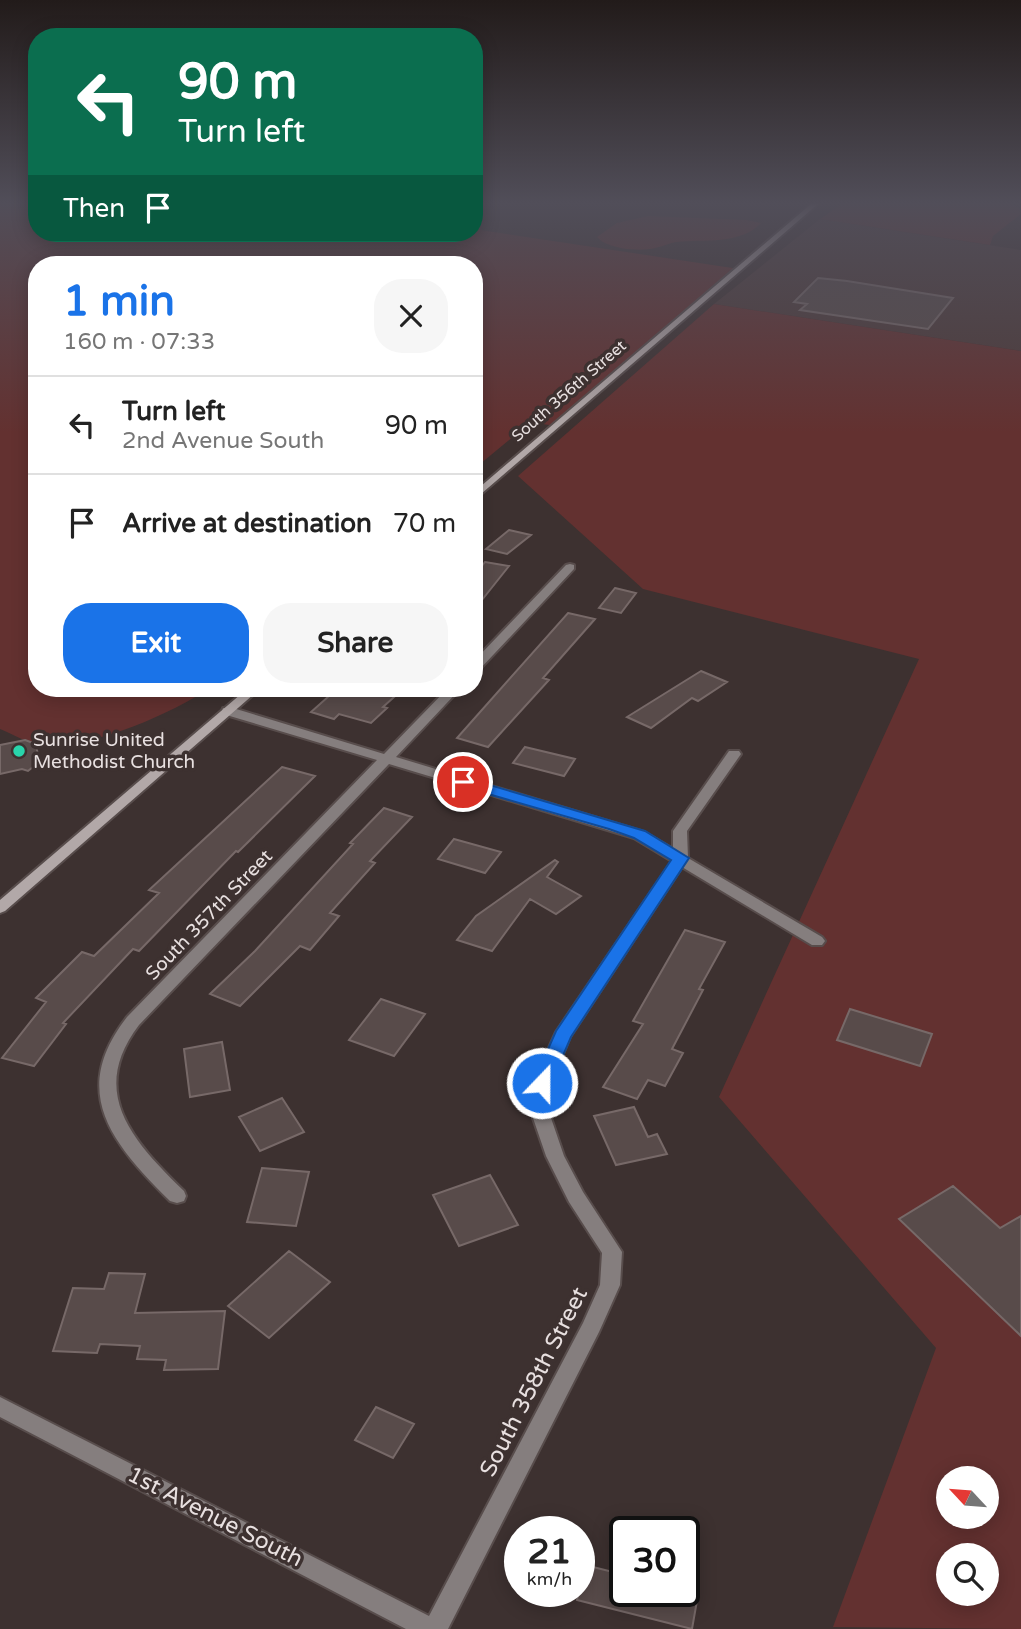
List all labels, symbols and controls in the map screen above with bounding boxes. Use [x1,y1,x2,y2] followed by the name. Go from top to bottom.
[178,53,297,112] text: 90 m
[63,56,154,147] icon: left
[178,113,305,151] text: Turn left
[139,189,177,227] icon: arrive
[63,193,125,224] text: Then
[63,276,175,327] text: 1 min
[374,279,448,353] button: close
[63,328,215,356] text: 160 m · 07:33
[508,336,630,446] street label: South 356th Street
[122,396,225,427] text: Turn left
[63,406,101,444] icon: left
[385,410,448,441] text: 90 m
[122,427,324,455] text: 2nd Avenue South
[63,504,101,542] icon: arrive
[122,508,372,539] text: Arrive at destination
[393,508,456,539] text: 70 m
[63,603,249,683] button: Exit
[263,603,448,683] button: Share
[33,729,195,773] place label: Sunrise United Methodist Church
[11,743,27,759] marker: Sunrise United Methodist Church
[433,752,493,812] pin
[444,763,482,801] icon: arrive
[141,845,277,985] street label: South 357th Street
[505,1046,579,1120] position arrow
[474,1282,594,1481] street label: South 358th Street
[122,1461,308,1573] street label: 1st Avenue South
[936,1466,999,1530] north arrow
[936,1466,999,1606] map controls
[609,1516,700,1607] speed limit sign: 30
[528,1531,571,1573] text: 21
[936,1543,999,1606] button: search
[527,1568,572,1590] text: km/h

